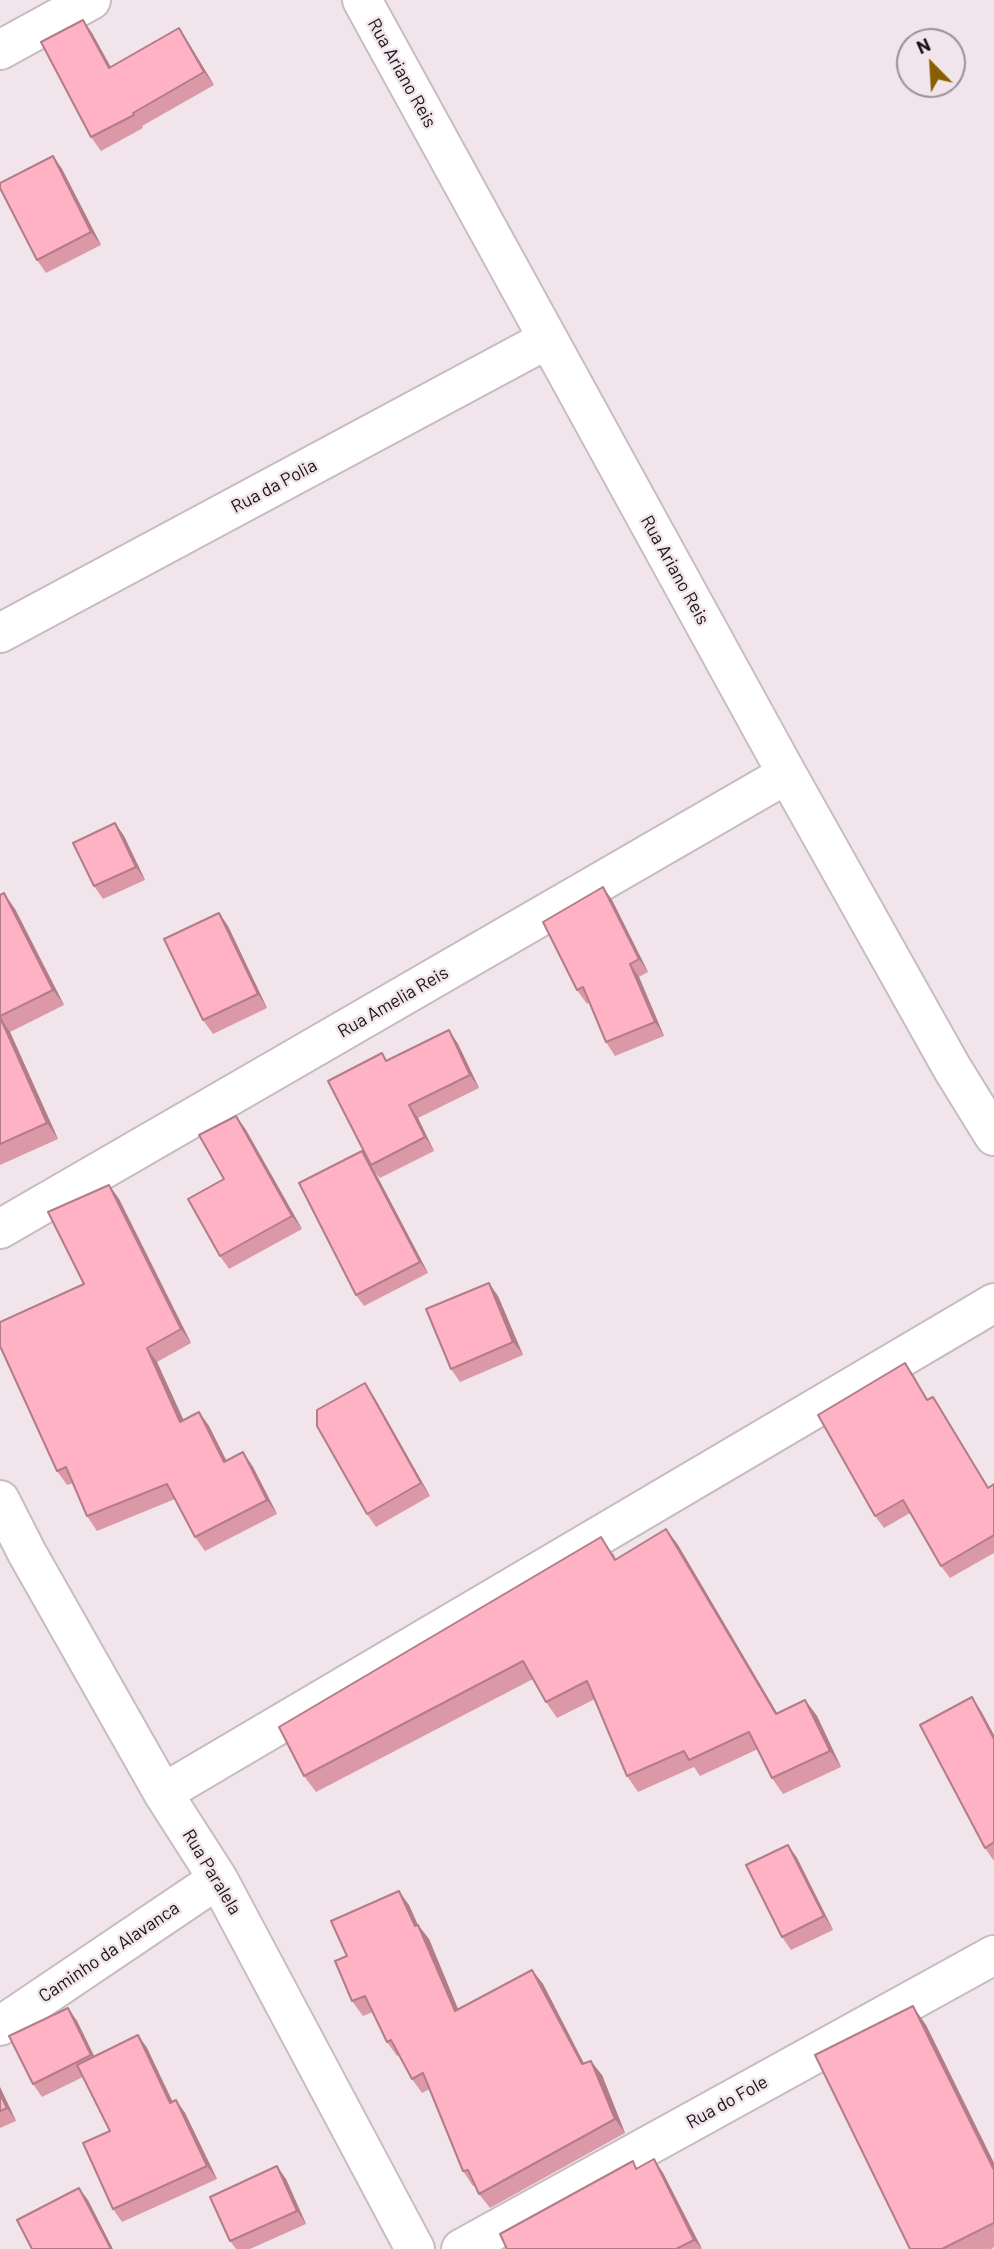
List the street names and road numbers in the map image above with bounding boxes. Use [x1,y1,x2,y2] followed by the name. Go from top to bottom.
[363,15,441,131] street label: Rua Ariano Reis
[227,454,321,518] street label: Rua da Polia
[636,512,714,628] street label: Rua Ariano Reis
[334,962,452,1042] street label: Rua Amelia Reis
[178,1825,246,1919] street label: Rua Paralela
[35,1897,183,2007] street label: Caminho da Alavanca
[683,2071,771,2133] street label: Rua do Fole

